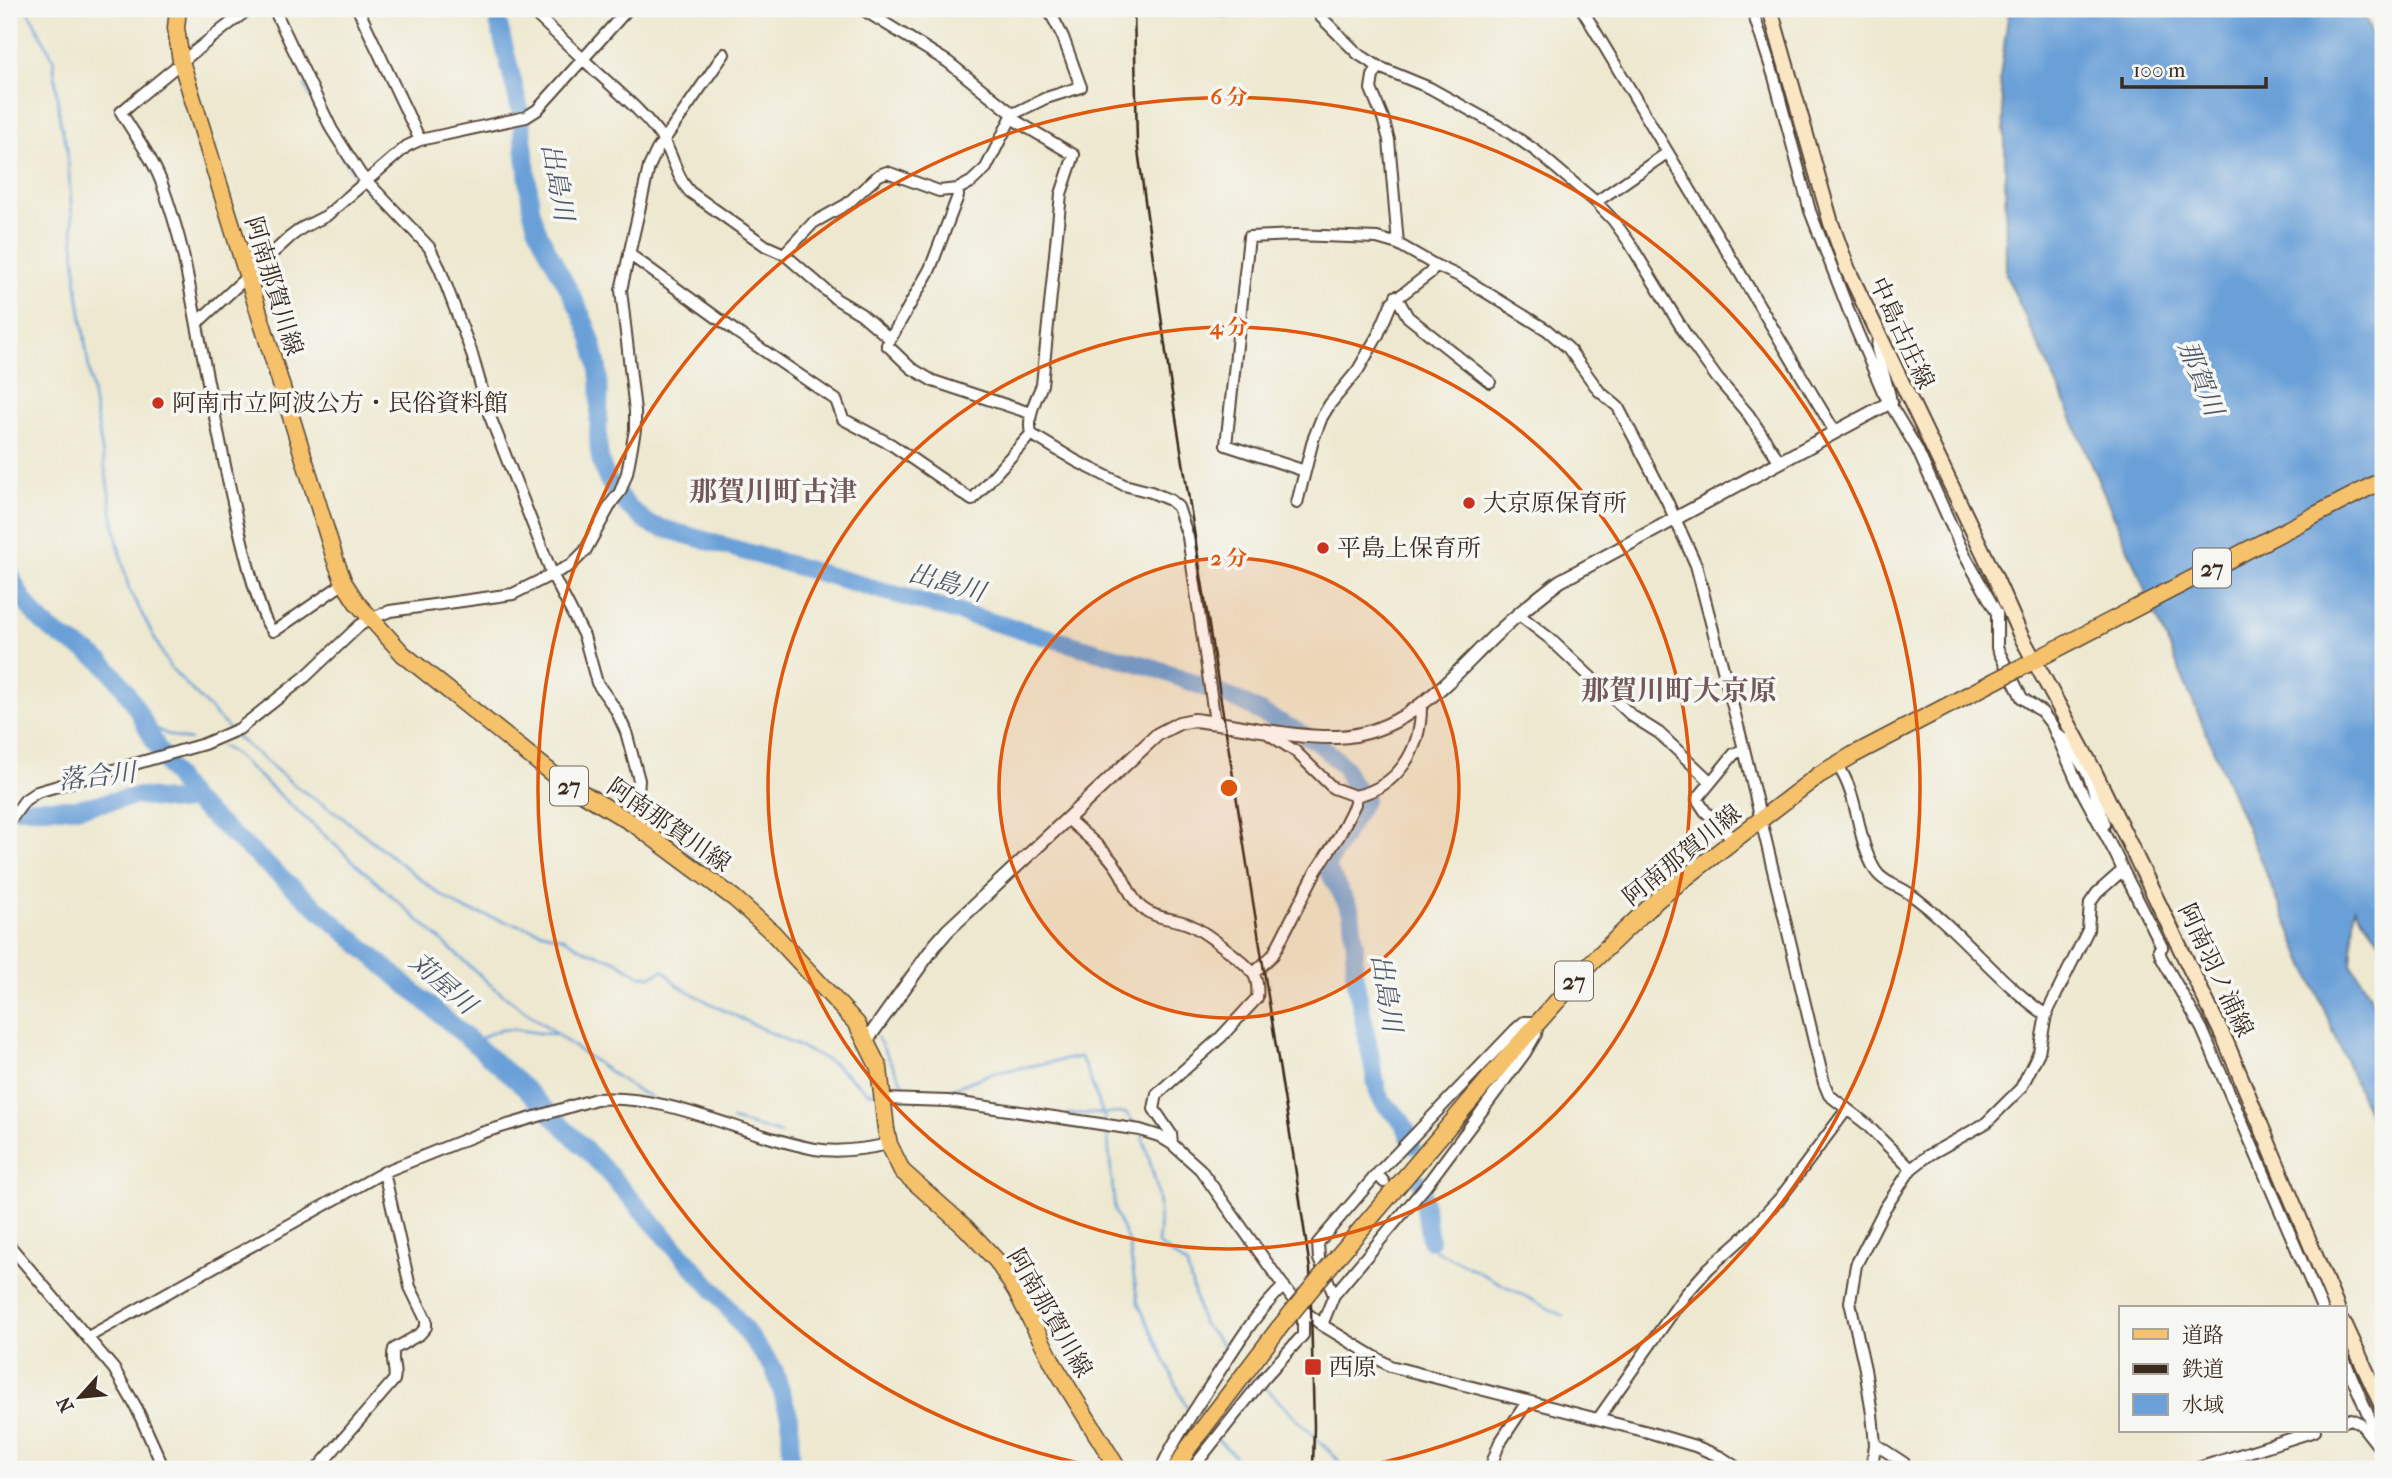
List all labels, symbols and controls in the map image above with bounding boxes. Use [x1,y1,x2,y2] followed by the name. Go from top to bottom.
[2122,46,2266,90] scale bar
[2133,58,2186,82] text: 100 m
[1211,85,1247,109] text: 6 分
[535,141,580,226] water label: 出島川
[240,213,308,359] street label: 阿南那賀川線
[1864,273,1940,393] street label: 中島古庄線
[1209,315,1248,340] text: 4 分
[2172,336,2231,423] water label: 那賀川
[172,389,508,417] place label: 阿南市立阿波公方・民俗資料館
[150,395,166,411] marker: 阿南市立阿波公方・民俗資料館
[689,475,857,508] district label: 那賀川町古津
[1483,489,1627,517] place label: 大京原保育所
[1461,495,1477,511] marker: 大京原保育所
[1337,534,1481,562] place label: 平島上保育所
[1315,540,1331,556] marker: 平島上保育所
[1211,546,1247,570] text: 2 分
[2193,548,2231,588] road number: 27
[905,557,992,609] water label: 出島川
[1581,674,1777,707] district label: 那賀川町大京原
[57,757,140,796] water label: 落合川
[550,766,588,806] road number: 27
[602,772,736,878] street label: 阿南那賀川線
[1217,776,1241,800] centre of rings
[1617,799,1747,911] street label: 阿南那賀川線
[2173,899,2259,1041] street label: 阿南羽ノ浦線
[403,946,485,1023] water label: 苅屋川
[1365,952,1408,1037] water label: 出島川
[1555,962,1593,1000] road number: 27
[1002,1244,1098,1382] street label: 阿南那賀川線
[2119,1306,2346,1432] legend
[2182,1323,2224,1347] text: 道路
[1329,1353,1377,1381] place label: 西原
[1303,1357,1323,1377] marker: 西原
[2182,1357,2224,1381] text: 鉄道
[46,1362,116,1432] north arrow
[52,1392,79,1416] text: N
[2182,1393,2224,1417] text: 水域

